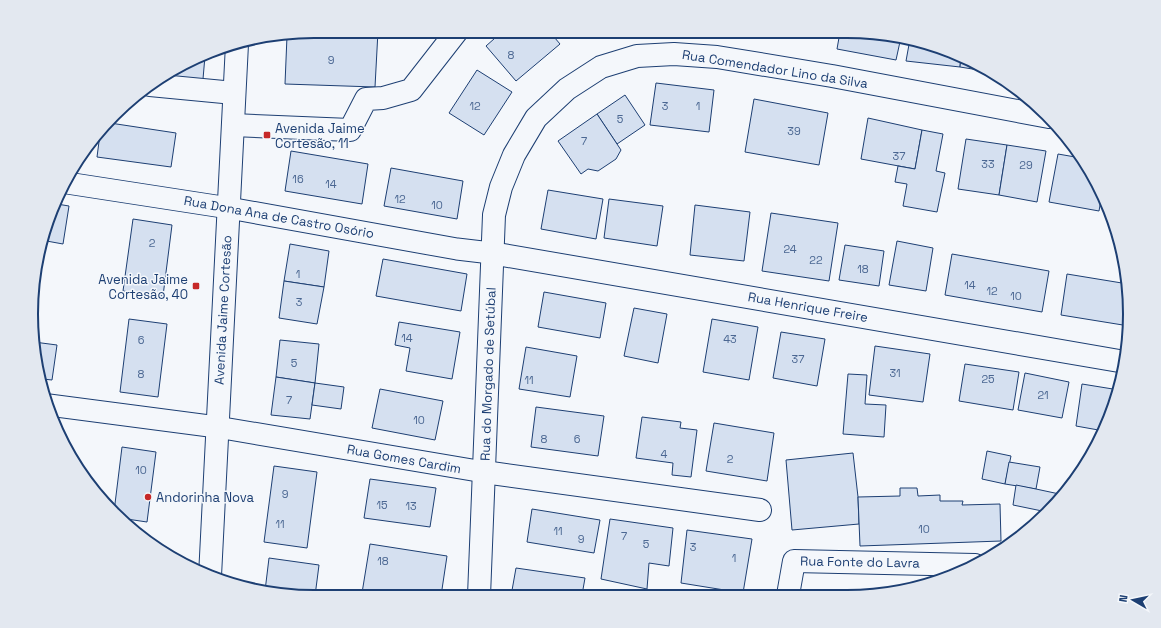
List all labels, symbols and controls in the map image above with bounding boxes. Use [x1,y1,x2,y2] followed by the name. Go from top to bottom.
[681,46,870,92] street label: Rua Comendador Lino da Silva
[508,48,515,62] house number: 8
[328,53,335,67] house number: 9
[469,99,481,113] house number: 12
[662,99,669,113] house number: 3
[696,99,700,113] house number: 1
[617,112,624,126] house number: 5
[275,120,365,152] place label: Avenida Jaime Cortesão, 11
[787,124,801,138] house number: 39
[262,130,272,140] marker: Avenida Jaime Cortesão, 11
[581,134,587,148] house number: 7
[893,149,905,163] house number: 37
[981,157,995,171] house number: 33
[1019,158,1033,172] house number: 29
[292,172,304,186] house number: 16
[325,177,337,191] house number: 14
[183,192,375,242] street label: Rua Dona Ana de Castro Osório
[394,192,406,206] house number: 12
[431,198,443,212] house number: 10
[211,235,235,385] street label: Avenida Jaime Cortesão
[149,236,156,250] house number: 2
[783,242,797,256] house number: 24
[809,253,823,267] house number: 22
[857,262,869,276] house number: 18
[296,267,300,281] house number: 1
[98,271,188,303] place label: Avenida Jaime Cortesão, 40
[964,278,976,292] house number: 14
[191,281,201,291] marker: Avenida Jaime Cortesão, 40
[986,284,998,298] house number: 12
[476,287,500,461] street label: Rua do Morgado de Setúbal
[747,288,869,326] street label: Rua Henrique Freire
[1010,289,1022,303] house number: 10
[296,295,303,309] house number: 3
[401,331,413,345] house number: 14
[723,332,737,346] house number: 43
[138,333,145,347] house number: 6
[792,352,804,366] house number: 37
[291,356,298,370] house number: 5
[889,366,901,380] house number: 31
[138,367,145,381] house number: 8
[981,372,995,386] house number: 25
[524,373,534,387] house number: 11
[1037,388,1049,402] house number: 21
[286,393,292,407] house number: 7
[413,413,425,427] house number: 10
[541,432,548,446] house number: 8
[574,432,581,446] house number: 6
[345,441,463,477] street label: Rua Gomes Cardim
[661,447,668,461] house number: 4
[727,452,734,466] house number: 2
[135,463,147,477] house number: 10
[282,487,289,501] house number: 9
[156,489,255,506] place label: Andorinha Nova
[143,492,153,502] marker: Andorinha Nova
[376,498,388,512] house number: 15
[405,499,417,513] house number: 13
[275,517,285,531] house number: 11
[918,522,930,536] house number: 10
[553,524,563,538] house number: 11
[621,529,627,543] house number: 7
[578,532,585,546] house number: 9
[643,537,650,551] house number: 5
[690,540,697,554] house number: 3
[732,551,736,565] house number: 1
[800,552,920,572] street label: Rua Fonte do Lavra
[377,554,389,568] house number: 18
[1113,580,1153,620] north arrow
[1116,594,1131,603] text: N

